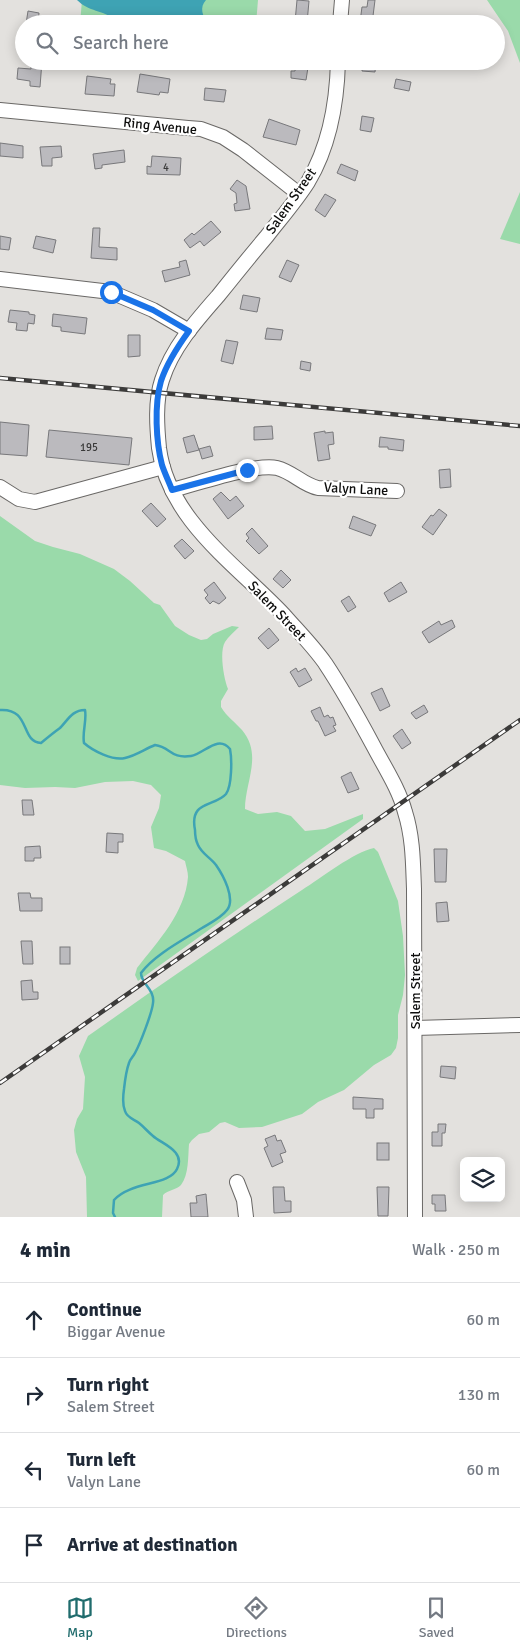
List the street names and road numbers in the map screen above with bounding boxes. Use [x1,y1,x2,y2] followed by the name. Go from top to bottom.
[122,114,198,138] street label: Ring Avenue
[262,165,320,237] street label: Salem Street
[323,479,389,499] street label: Valyn Lane
[244,578,310,645] street label: Salem Street
[407,953,424,1029] street label: Salem Street

